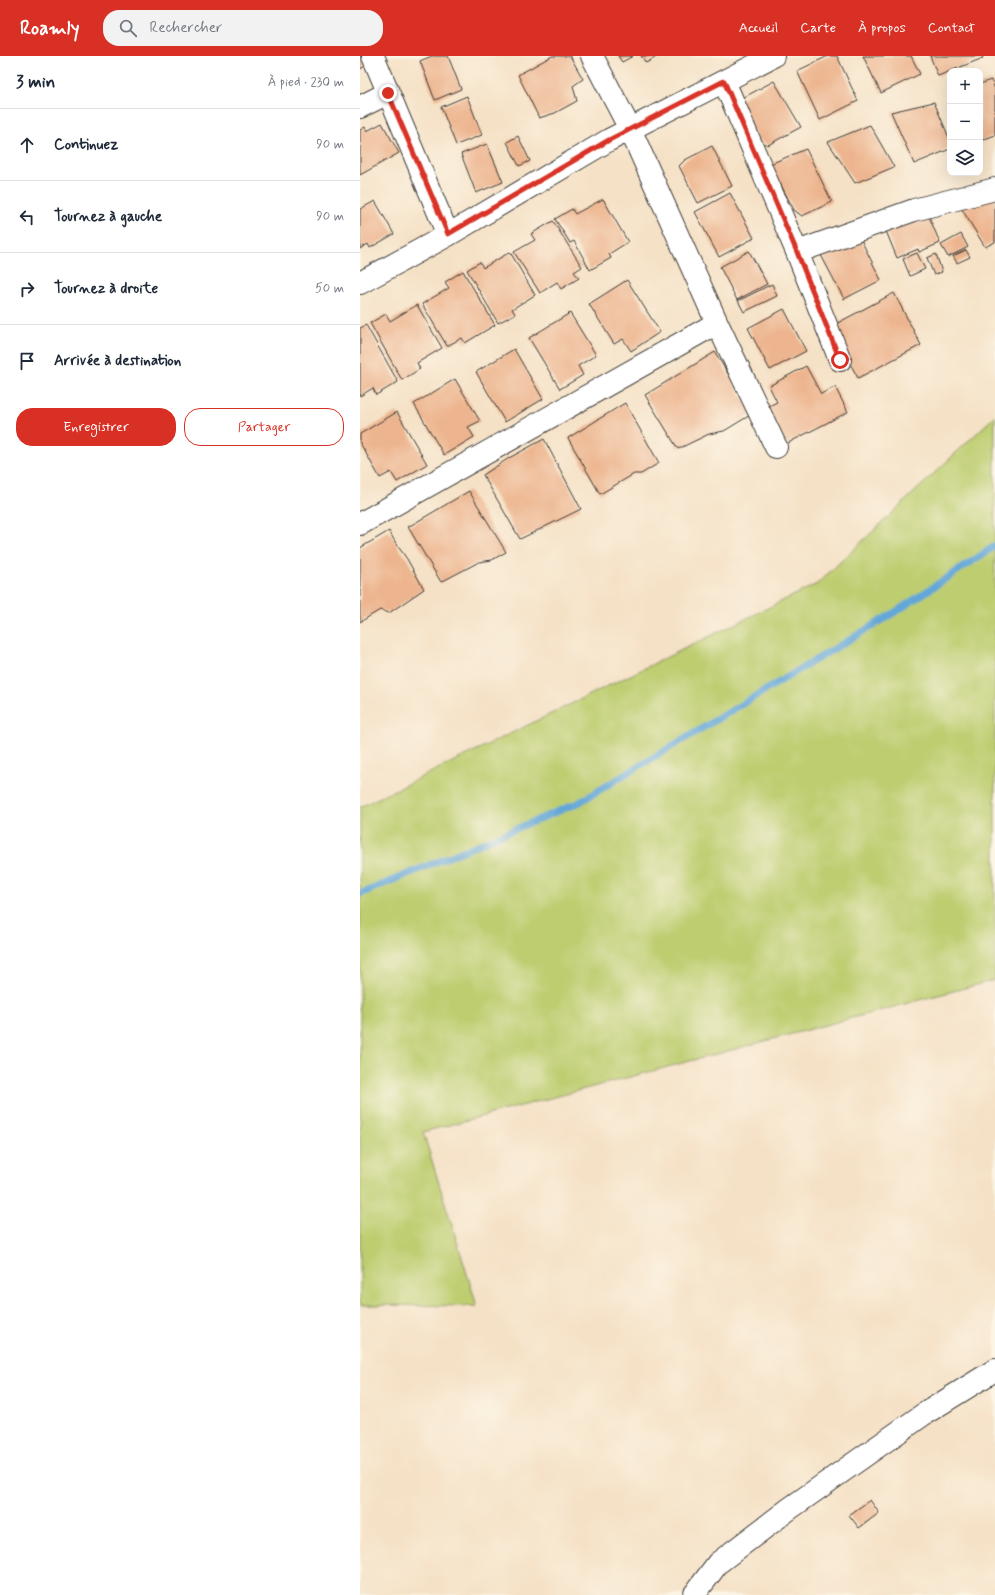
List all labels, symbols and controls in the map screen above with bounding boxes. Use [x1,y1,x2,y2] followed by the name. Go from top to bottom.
[103,10,383,46] search box
[20,16,79,41] text: Roamly
[117,17,139,39] icon: search
[149,18,222,38] text: Rechercher
[739,19,778,37] text: Accueil
[800,19,836,37] text: Carte
[858,19,906,37] text: À propos
[928,19,975,37] text: Contact
[947,68,983,176] map controls
[947,68,983,104] button: +
[16,71,55,93] text: 3 min
[268,74,344,91] text: À pied · 230 m
[379,84,397,102] route end
[947,104,983,140] button: −
[16,134,38,156] icon: ahead
[54,135,118,155] text: Continuez
[316,136,344,153] text: 90 m
[947,140,983,176] button: layers
[16,206,38,228] icon: left
[54,207,162,227] text: Tournez à gauche
[316,208,344,225] text: 90 m
[16,278,38,300] icon: right
[54,279,158,299] text: Tournez à droite
[315,280,344,297] text: 50 m
[16,350,38,372] icon: arrive
[54,351,181,371] text: Arrivée à destination
[831,351,849,369] route start
[16,408,176,446] button: Enregistrer
[184,408,344,446] button: Partager

